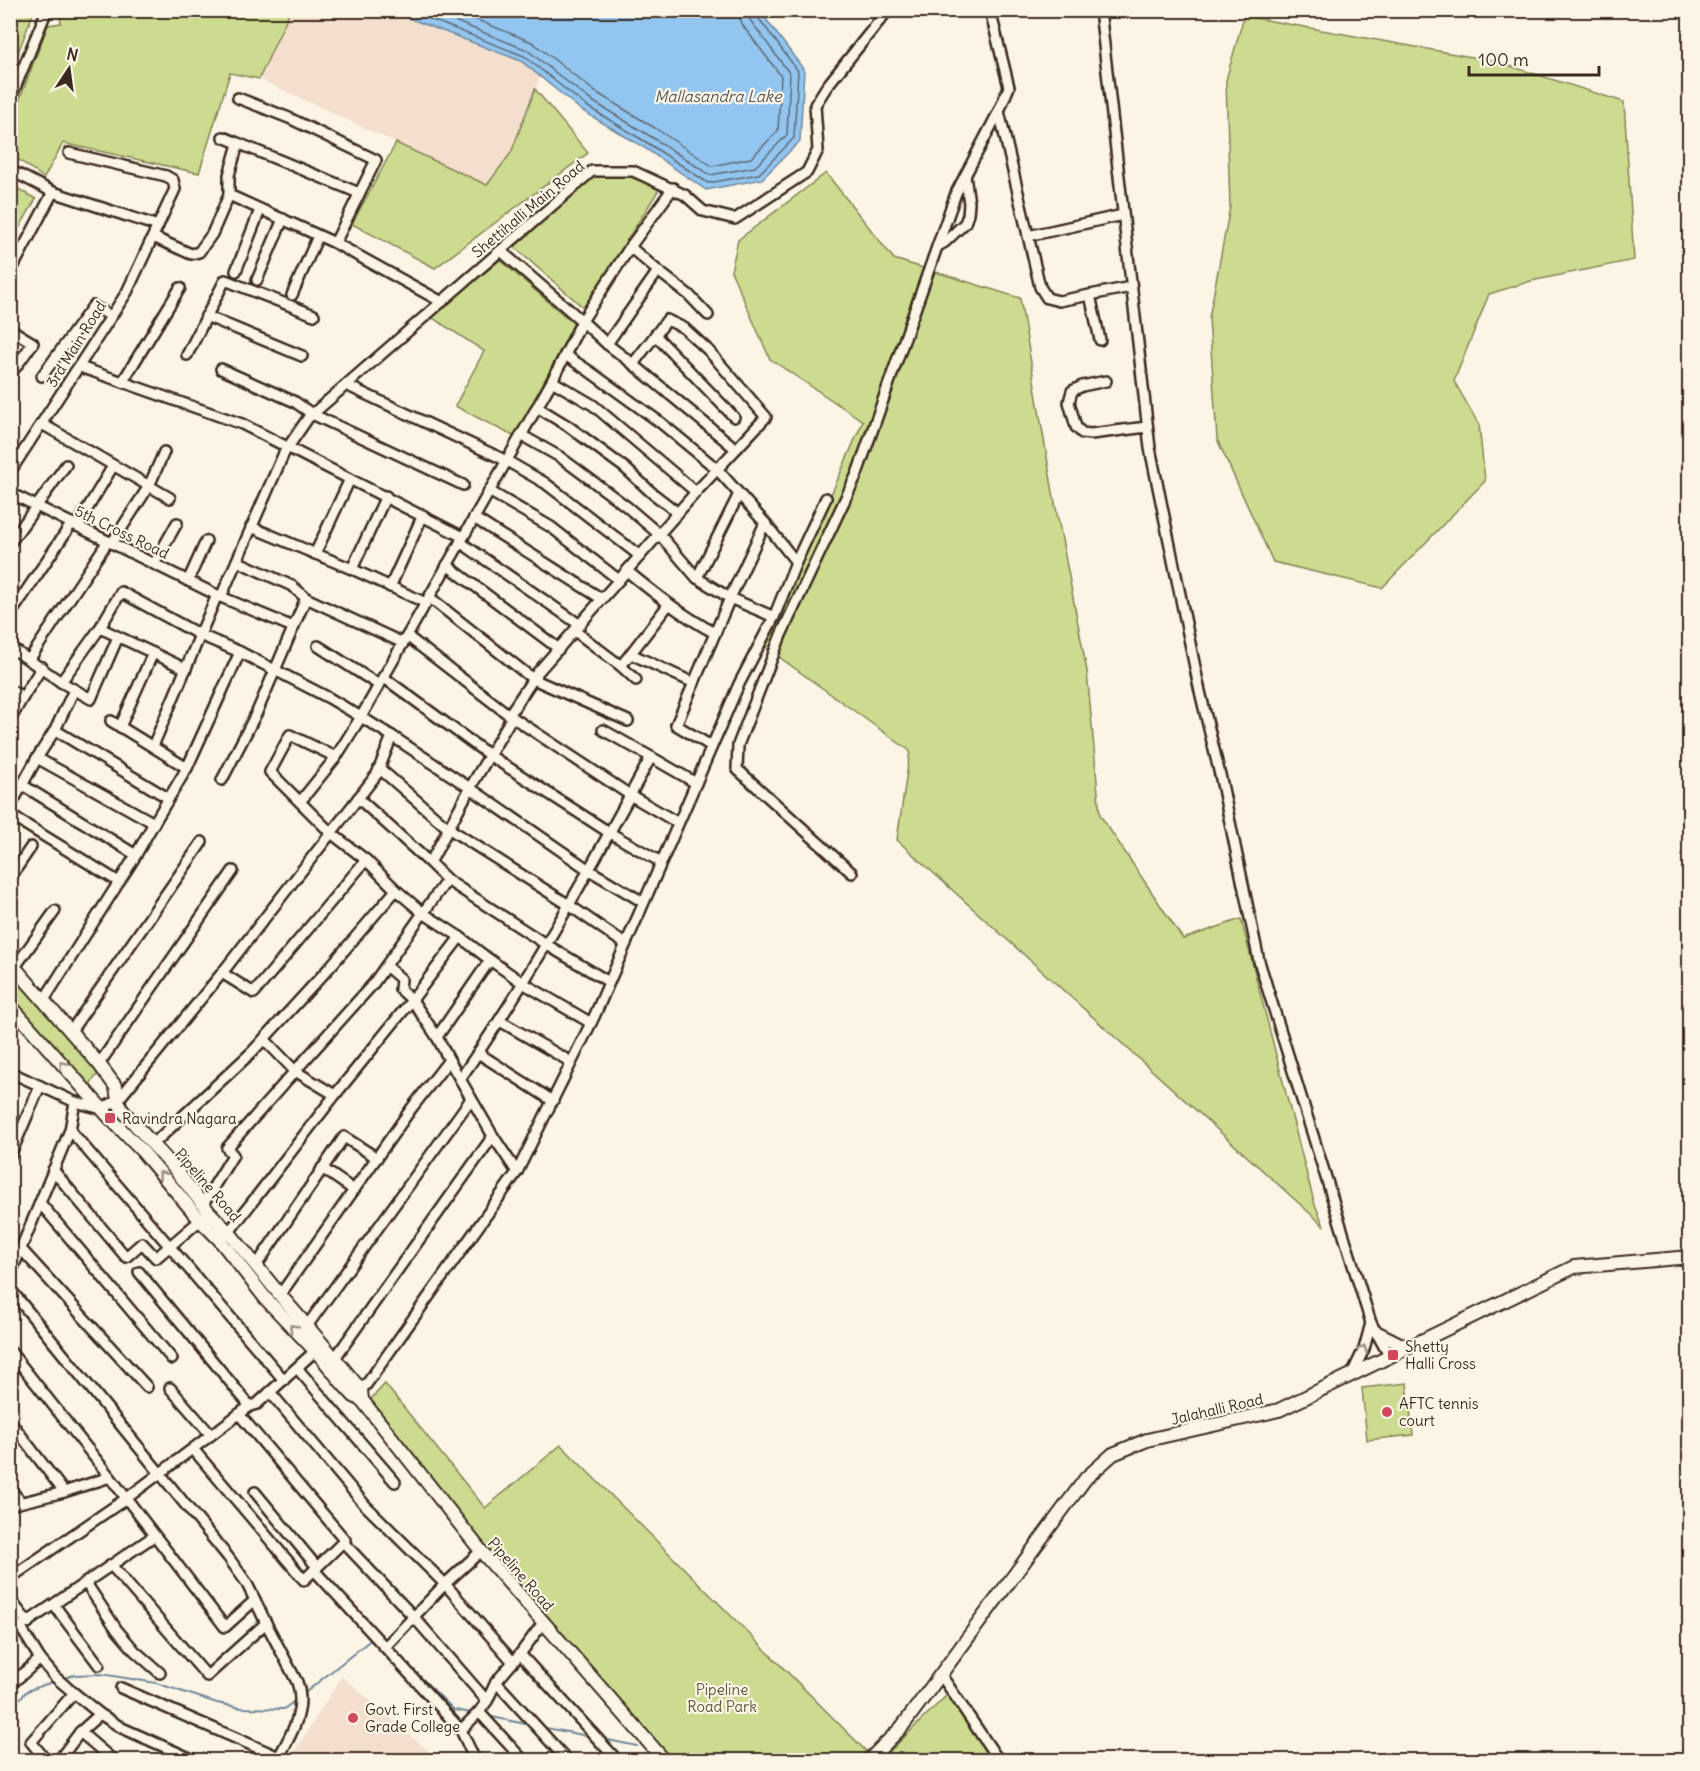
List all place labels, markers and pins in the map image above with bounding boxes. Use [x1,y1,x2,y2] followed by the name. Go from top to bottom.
[122,1109,237,1128] place label: Ravindra Nagara
[103,1111,117,1125] marker: Ravindra Nagara
[1405,1337,1476,1373] place label: Shetty Halli Cross
[1386,1348,1400,1362] marker: Shetty Halli Cross
[1399,1394,1479,1430] place label: AFTC tennis court
[1380,1405,1394,1419] marker: AFTC tennis court
[365,1700,460,1736] place label: Govt. First Grade College
[346,1711,360,1725] marker: Govt. First Grade College

